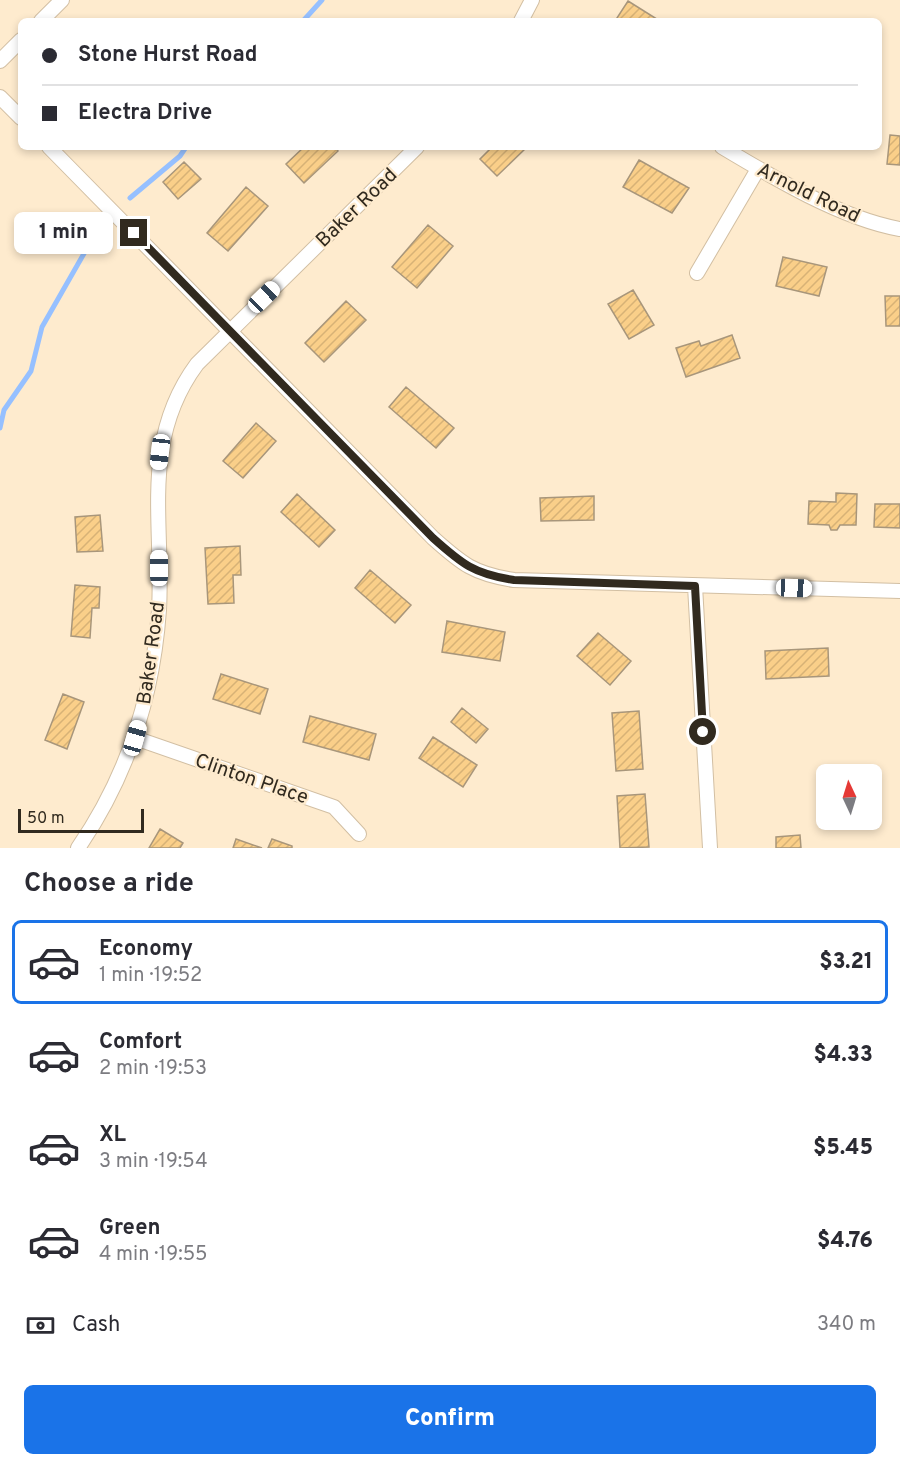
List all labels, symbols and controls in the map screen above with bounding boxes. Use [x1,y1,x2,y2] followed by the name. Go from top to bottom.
[78,42,258,69] text: Stone Hurst Road
[78,100,212,127] text: Electra Drive
[752,158,864,230] street label: Arnold Road
[311,163,404,254] street label: Baker Road
[14,212,113,254] callout: 1 min
[120,219,147,246] route end
[39,220,88,246] text: 1 min
[245,278,283,316] car
[149,433,171,471] car
[150,550,168,586] car
[776,578,812,598] car
[132,600,172,706] street label: Baker Road
[121,718,149,758] car
[689,718,716,745] route start
[191,748,311,811] street label: Clinton Place
[816,764,882,830] north arrow
[816,764,882,830] map controls
[18,806,144,834] scale bar
[27,809,65,829] text: 50 m
[24,867,194,901] text: Choose a ride
[27,935,81,989] icon: car
[99,936,193,963] text: Economy
[819,949,873,976] text: $3.21
[99,963,202,989] text: 1 min · 19:52
[27,1028,81,1082] icon: car
[99,1029,182,1056] text: Comfort
[814,1042,873,1069] text: $4.33
[99,1056,207,1082] text: 2 min · 19:53
[27,1121,81,1175] icon: car
[99,1122,126,1149] text: XL
[813,1135,873,1162] text: $5.45
[99,1149,208,1175] text: 3 min · 19:54
[27,1214,81,1268] icon: car
[99,1215,161,1242] text: Green
[817,1228,873,1255] text: $4.76
[99,1242,208,1268] text: 4 min · 19:55
[24,1309,57,1342] icon: cash
[72,1312,121,1339] text: Cash
[817,1312,876,1338] text: 340 m
[24,1385,876,1454] button: Confirm

